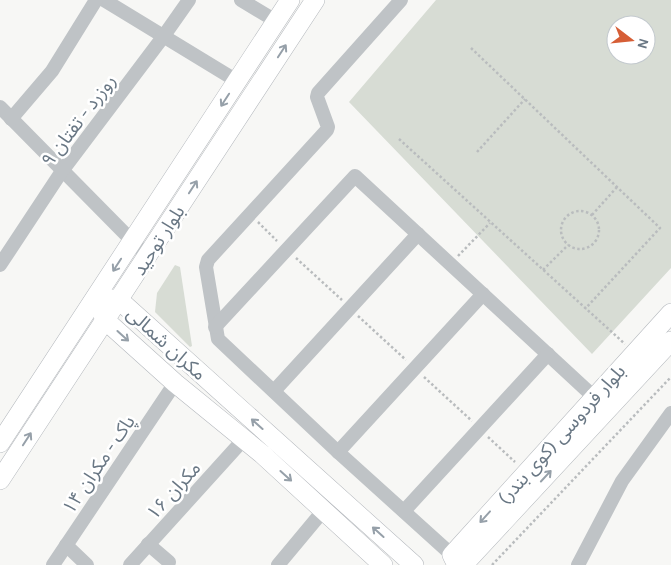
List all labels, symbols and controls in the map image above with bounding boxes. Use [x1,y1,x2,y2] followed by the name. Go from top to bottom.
[606,15,656,65] north arrow
[633,36,653,51] text: N
[277,44,287,58] one-way arrow
[37,70,121,171] street label: روزرد - تفتان ۹
[220,92,230,106] one-way arrow
[188,180,198,194] one-way arrow
[128,201,190,280] street label: بلوار توحید
[112,258,122,272] one-way arrow
[122,302,211,385] street label: مکران شمالی
[116,330,129,342] one-way arrow
[493,360,630,509] street label: بلوار فردوسی (کوی بندر)
[58,411,141,519] street label: پاک - مکران ۱۴
[251,418,264,430] one-way arrow
[22,433,32,447] one-way arrow
[142,457,205,524] street label: مکران ۱۶
[540,469,552,482] one-way arrow
[279,471,292,482] one-way arrow
[480,511,491,524] one-way arrow
[372,527,385,538] one-way arrow

